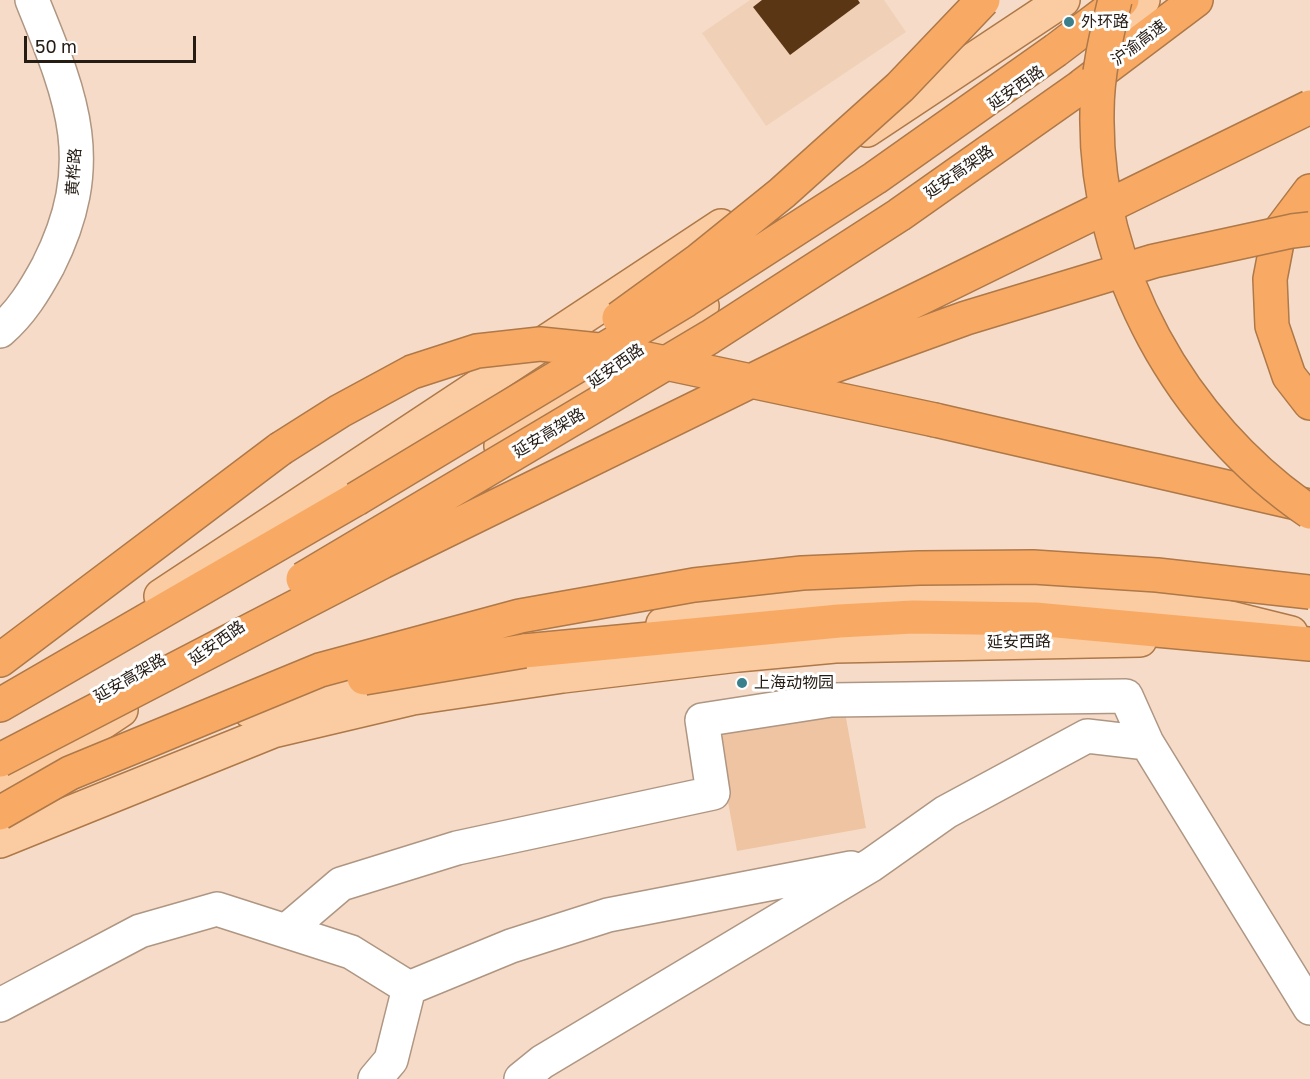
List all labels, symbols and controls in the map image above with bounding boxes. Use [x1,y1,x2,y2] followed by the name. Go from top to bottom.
[1081,12,1129,32] place label: 外环路
[1062,15,1076,29] marker: 外环路
[1108,16,1170,70] street label: 沪渝高速
[27,24,200,62] scale bar
[35,35,77,57] text: 50 m
[984,62,1048,114] street label: 延安西路
[921,141,997,203] street label: 延安高架路
[63,147,85,197] street label: 黄桦路
[584,340,648,392] street label: 延安西路
[510,404,588,462] street label: 延安高架路
[185,617,249,669] street label: 延安西路
[987,632,1051,652] street label: 延安西路
[91,650,169,706] street label: 延安高架路
[754,673,834,693] place label: 上海动物园
[735,676,749,690] marker: 上海动物园

